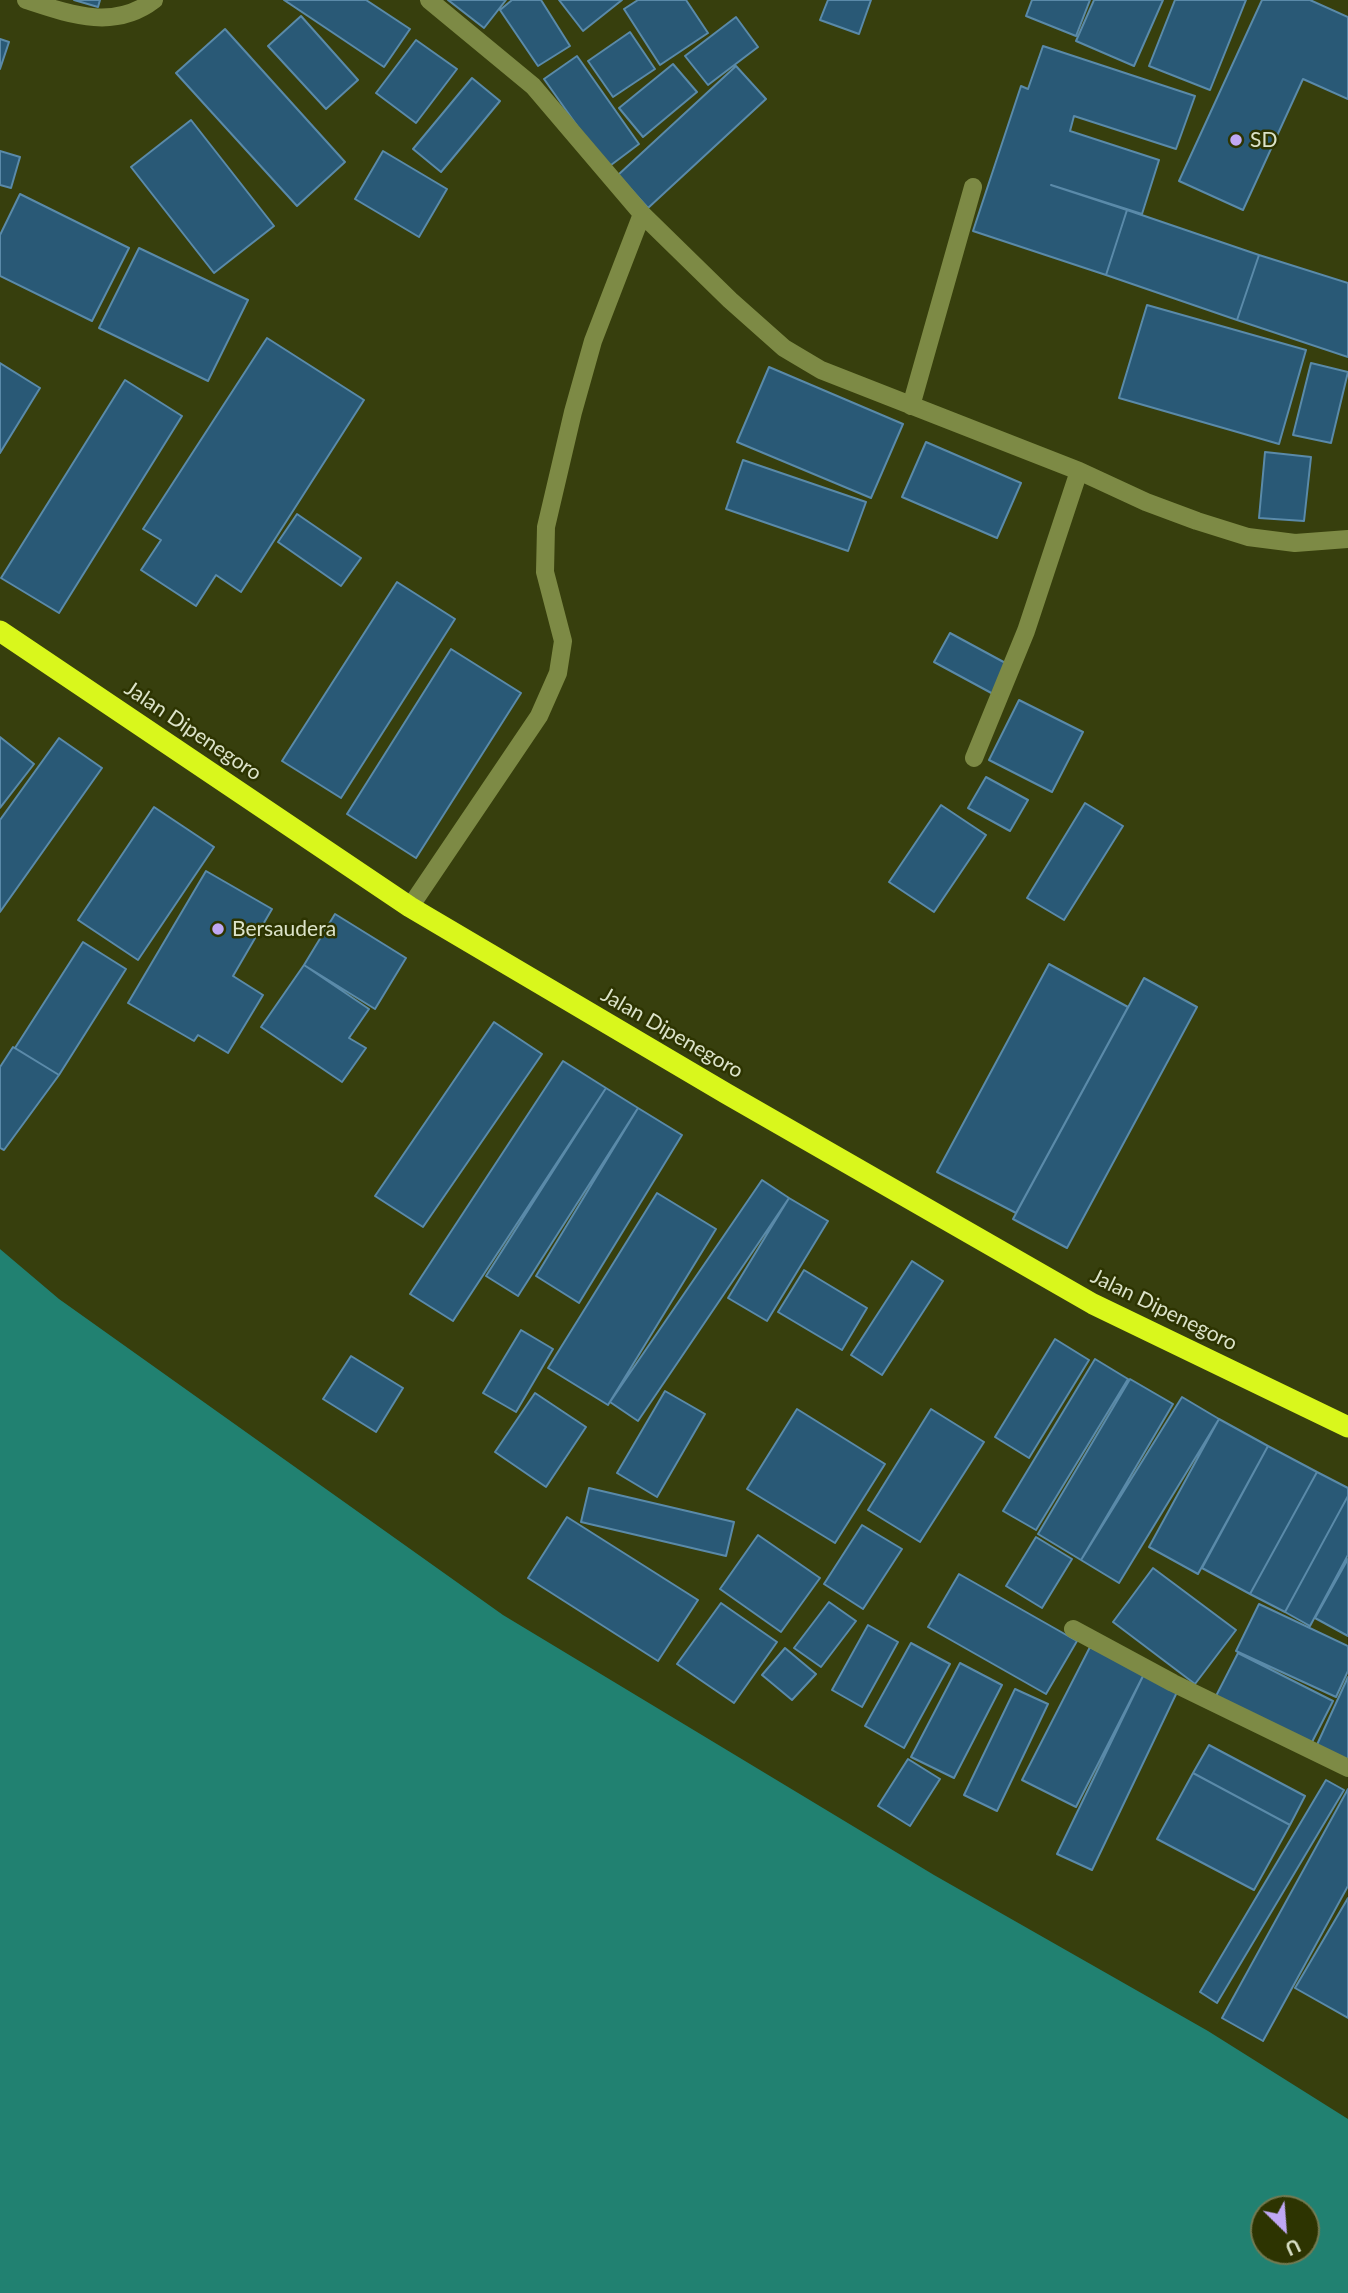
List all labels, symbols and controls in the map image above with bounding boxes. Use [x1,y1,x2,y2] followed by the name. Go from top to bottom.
[1250,127,1277,153] place label: SD
[1228,132,1244,148] marker: SD
[120,676,266,786] street label: Jalan Dipenegoro
[232,916,336,942] place label: Bersaudera
[210,921,226,937] marker: Bersaudera
[597,982,747,1084] street label: Jalan Dipenegoro
[1087,1264,1241,1356] street label: Jalan Dipenegoro
[1250,2195,1320,2265] north arrow
[1282,2234,1305,2261] text: U

